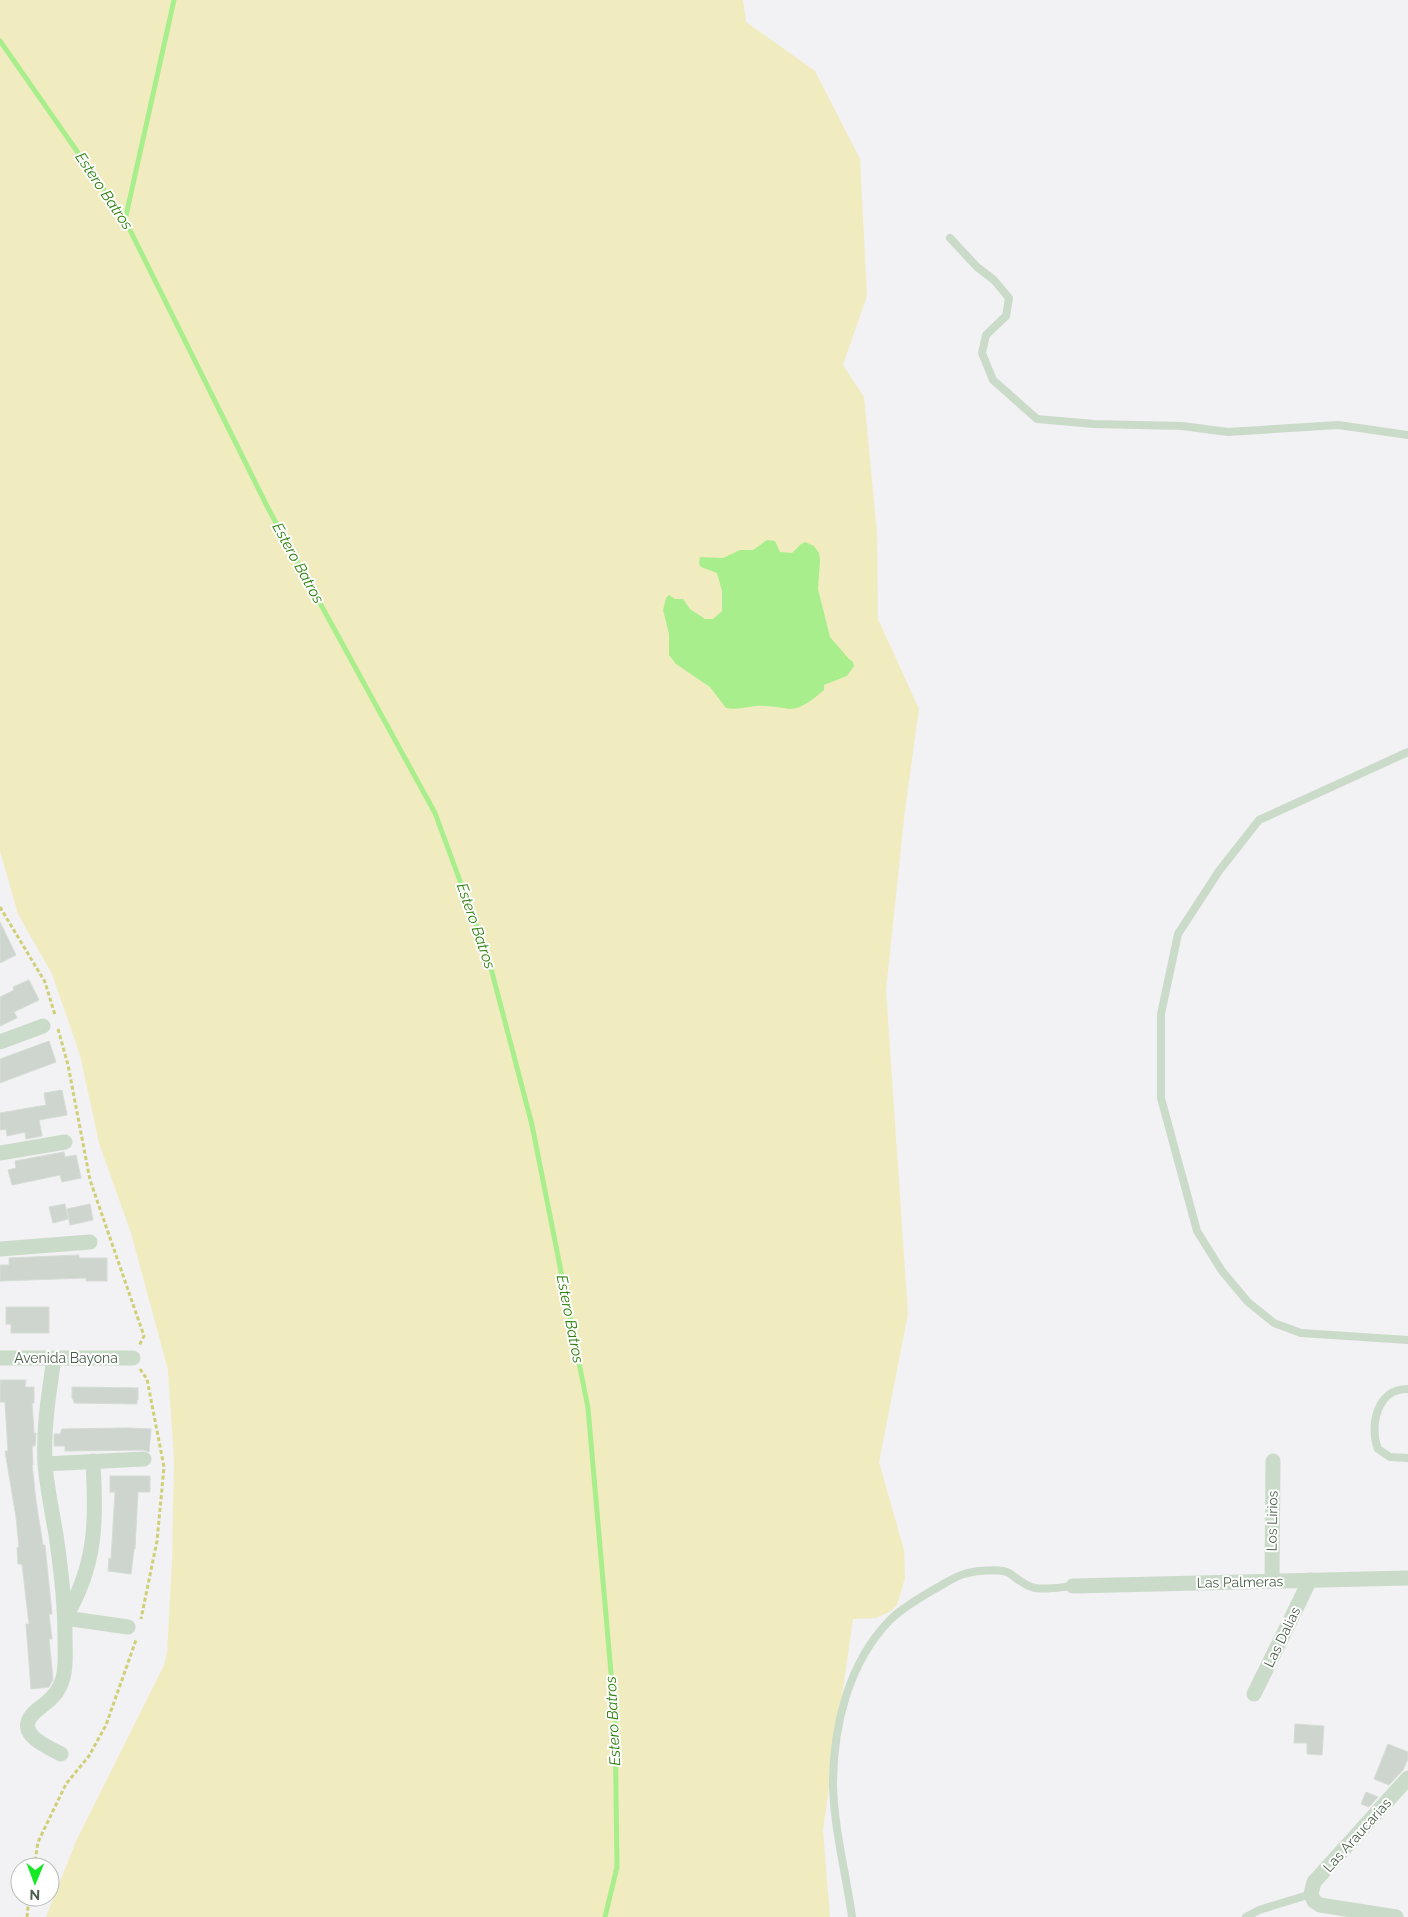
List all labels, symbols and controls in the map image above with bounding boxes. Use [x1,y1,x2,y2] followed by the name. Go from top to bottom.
[71,149,137,233] water label: Estero Batros
[268,519,328,607] water label: Estero Batros
[453,881,499,971] water label: Estero Batros
[553,1273,587,1365] water label: Estero Batros
[14,1350,118,1366] street label: Avenida Bayona
[1263,1490,1281,1552] street label: Los Lirios
[1197,1573,1284,1591] street label: Las Palmeras
[1261,1604,1304,1670] street label: Las Dalias
[602,1676,624,1766] water label: Estero Batros
[1320,1795,1394,1875] street label: Las Araucarias
[10,1857,60,1907] north arrow
[29,1887,40,1903] text: N

